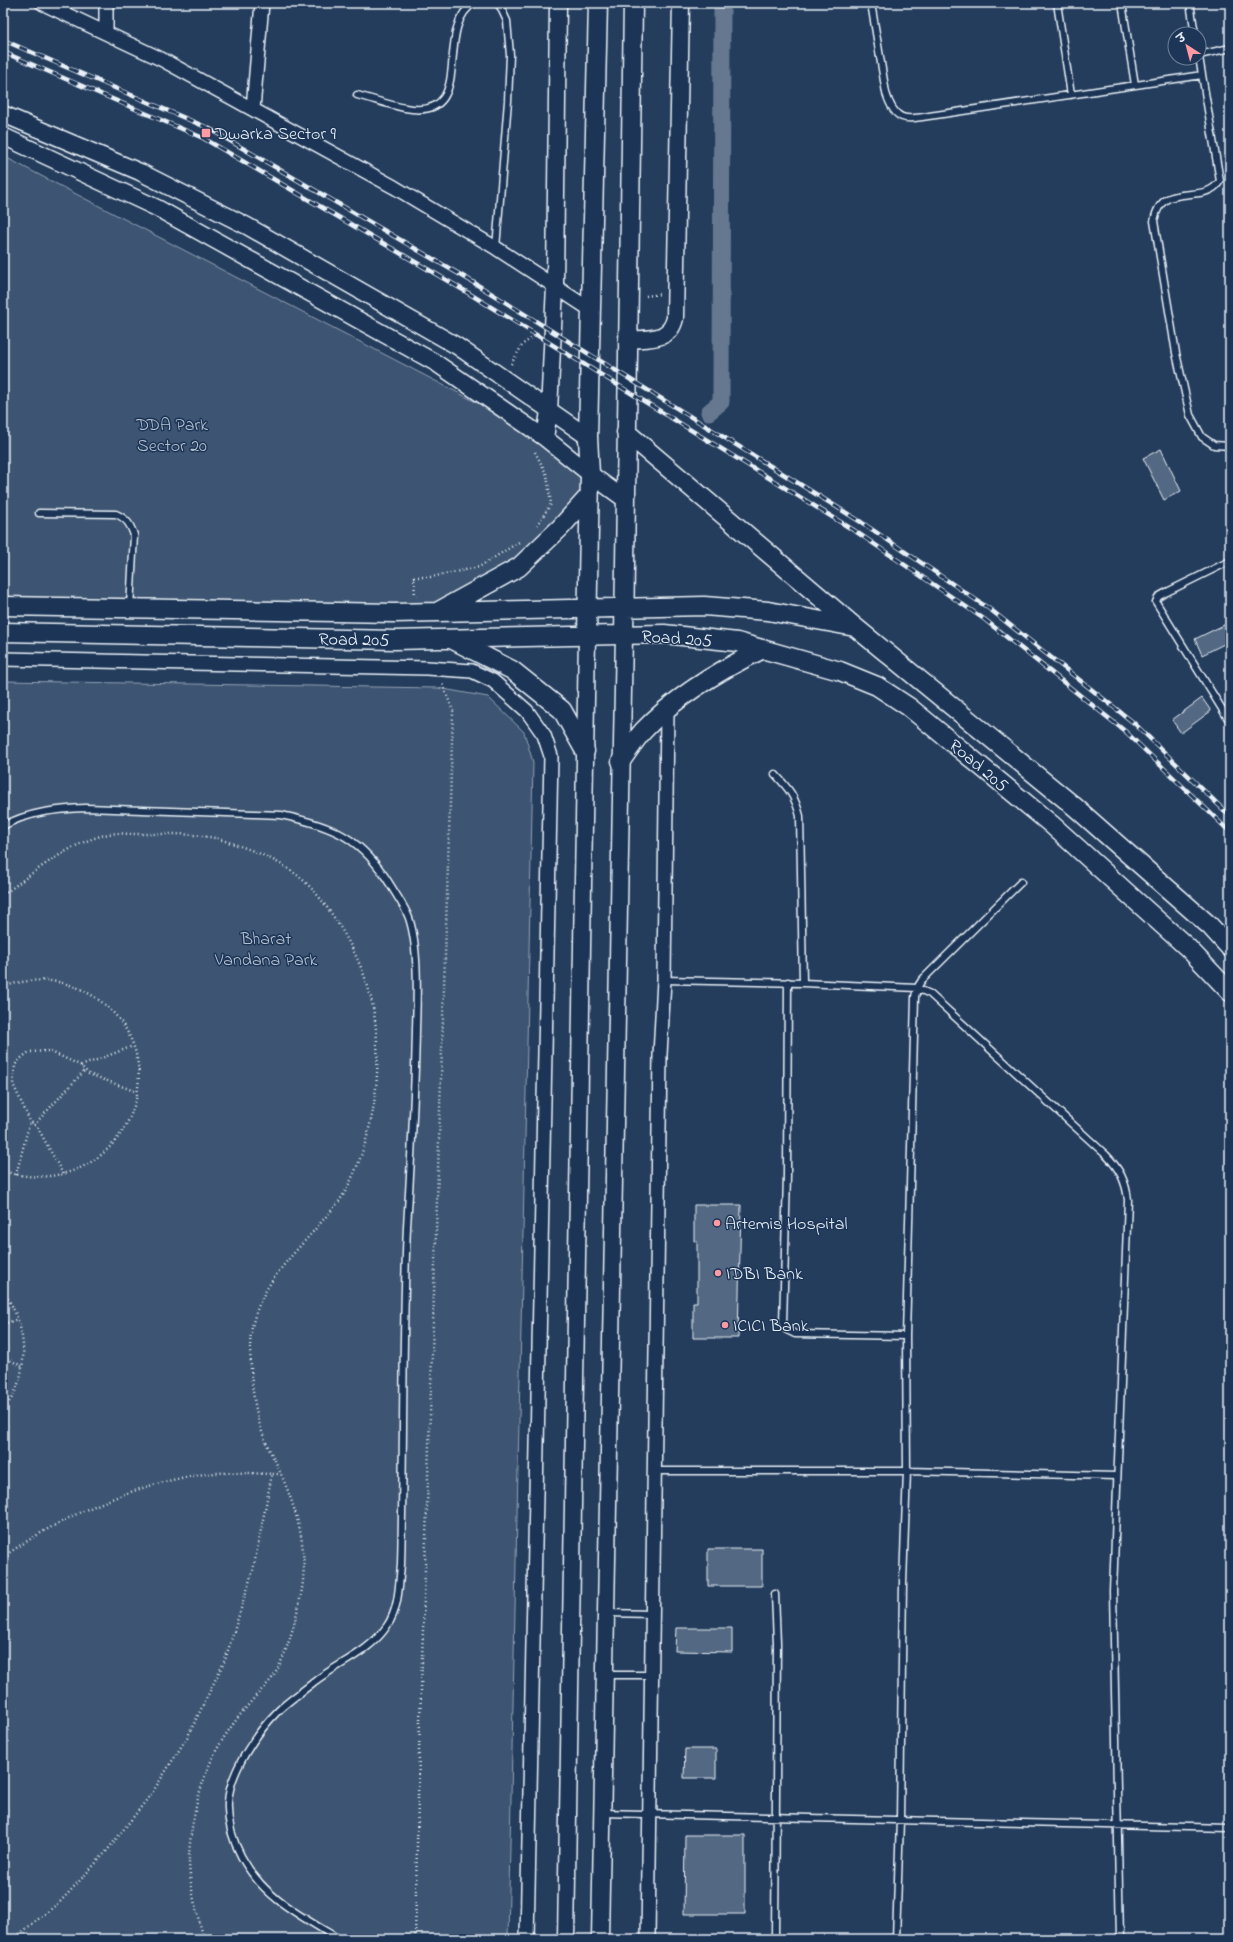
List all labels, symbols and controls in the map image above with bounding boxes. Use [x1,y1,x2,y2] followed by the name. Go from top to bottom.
[1167,26,1207,66] north arrow
[1173,29,1191,48] text: उ
[214,122,337,148] place label: Dwarka Sector 9
[200,127,212,139] marker: Dwarka Sector 9
[135,413,208,460] park label: DDA Park Sector 20
[641,625,713,655] street label: Road 205
[318,627,390,655] street label: Road 205
[942,734,1013,799] street label: Road 205
[214,927,317,974] park label: Bharat Vandana Park
[725,1212,847,1238] place label: Artemis Hospital
[712,1218,722,1228] marker: Artemis Hospital
[726,1262,803,1288] place label: IDBI Bank
[713,1268,723,1278] marker: IDBI Bank
[733,1314,809,1340] place label: ICICI Bank
[720,1320,730,1330] marker: ICICI Bank

